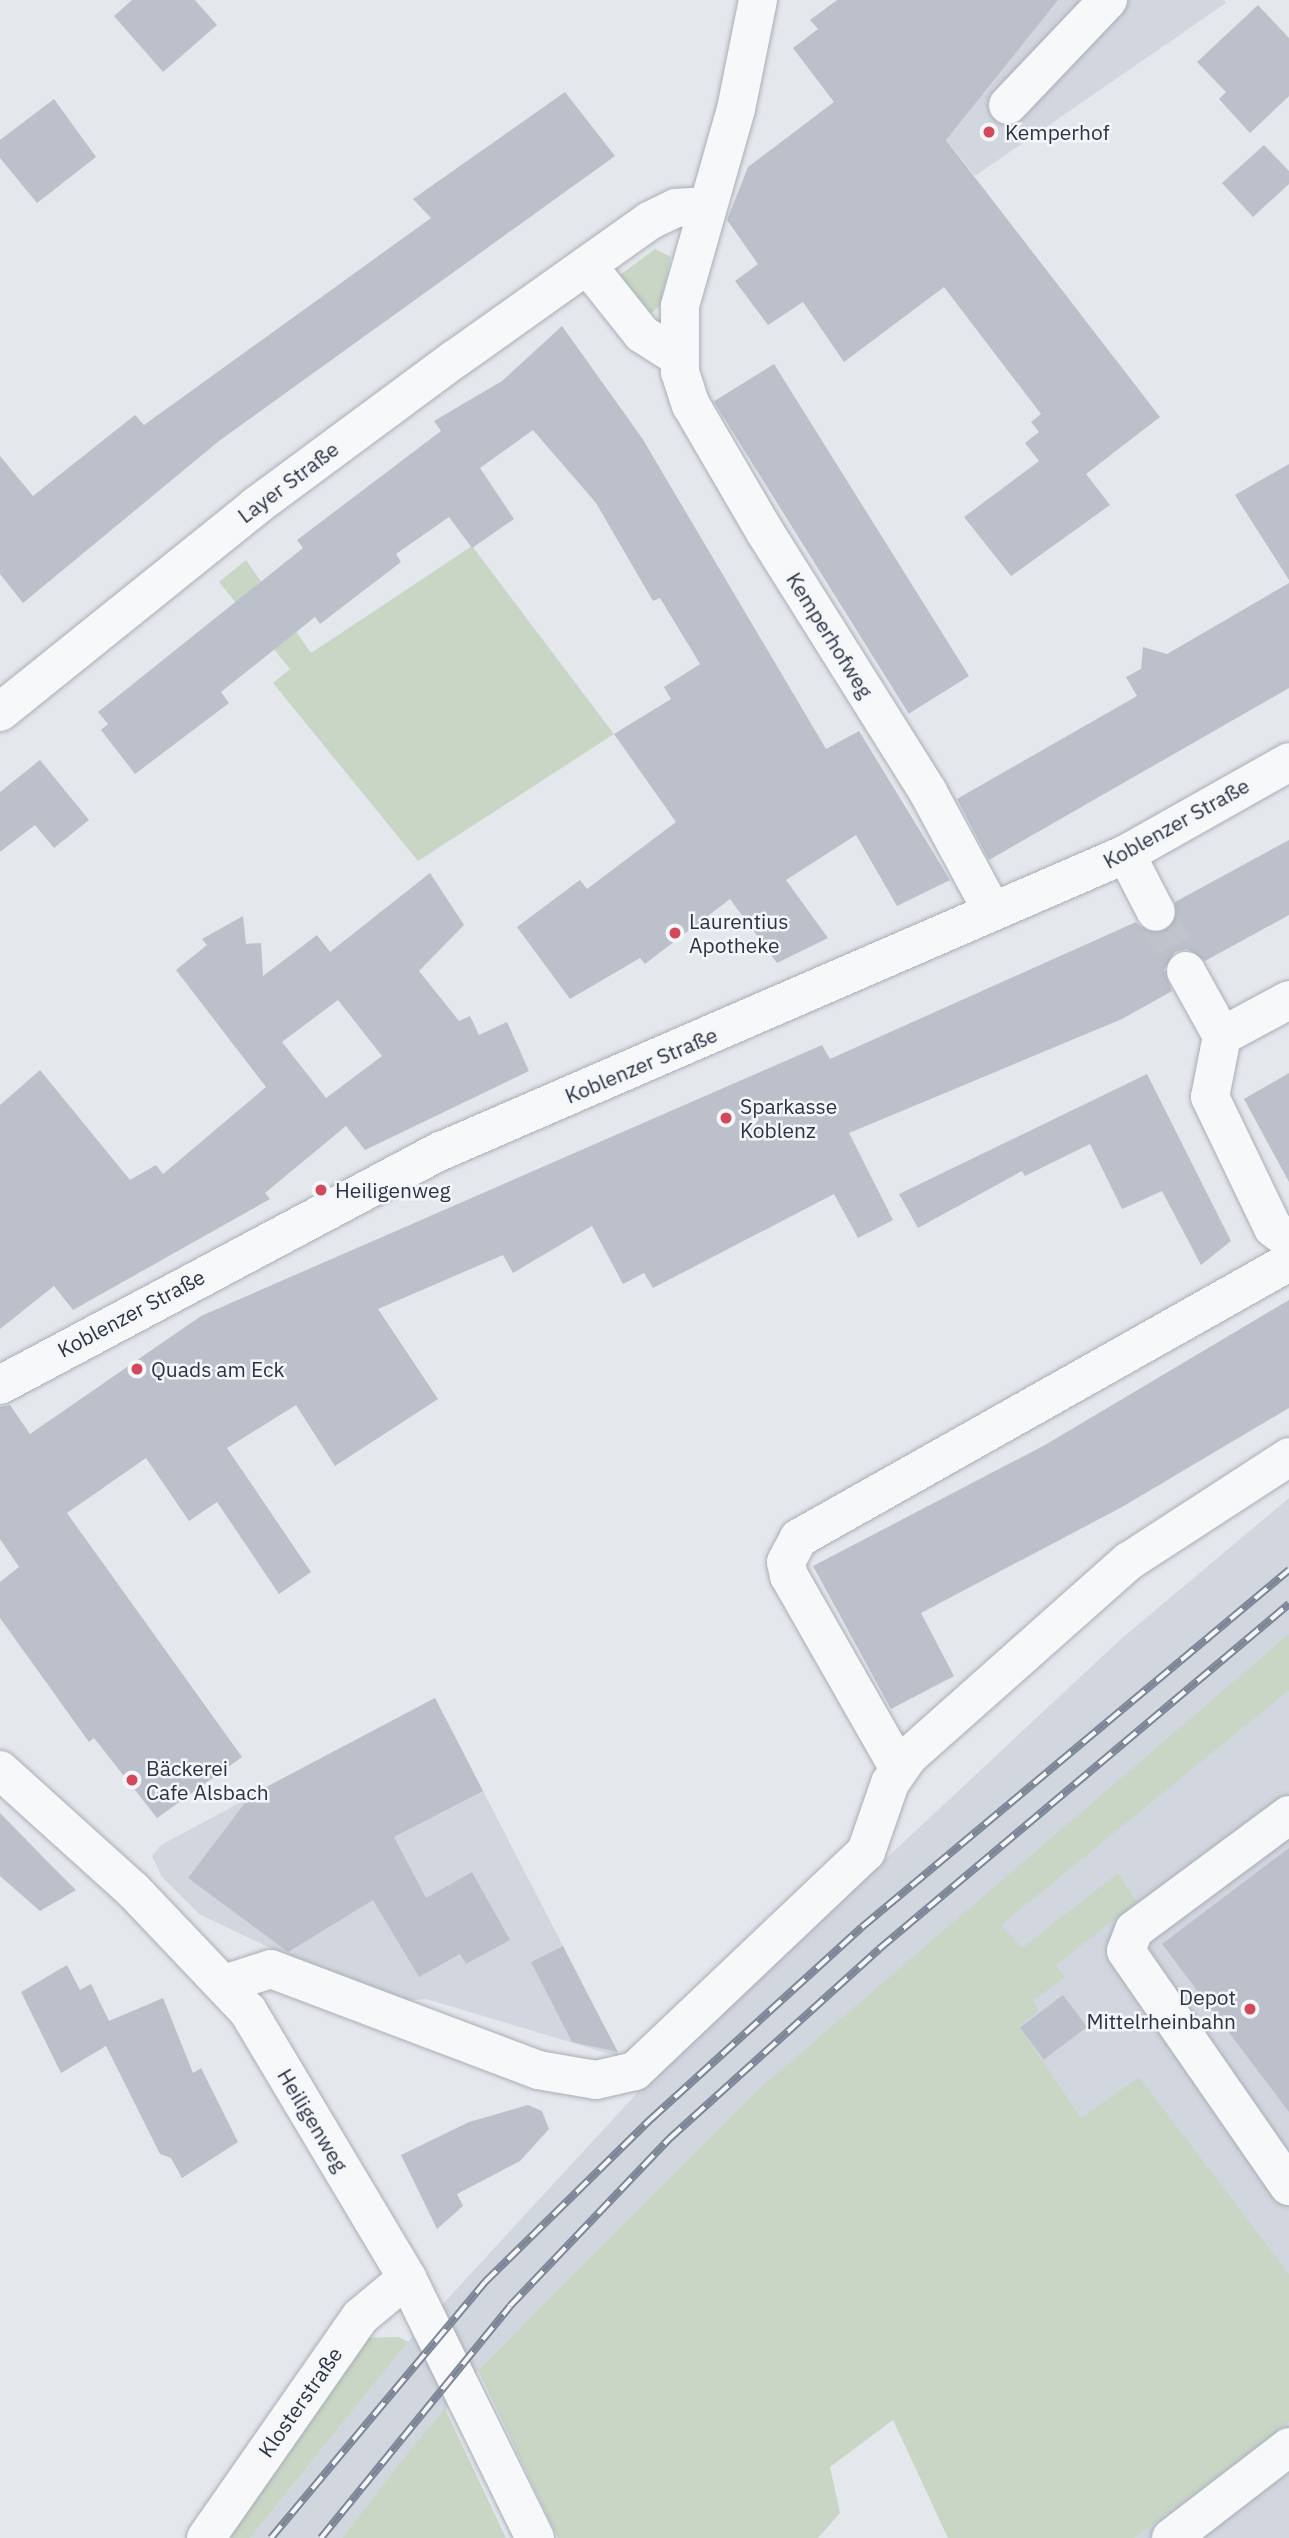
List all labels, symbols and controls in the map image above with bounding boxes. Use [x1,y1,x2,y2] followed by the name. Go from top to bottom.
[1005,119,1109,145] place label: Kemperhof
[979,122,999,142] marker: Kemperhof
[233,436,343,528] street label: Layer Straße
[781,568,879,702] street label: Kemperhofweg
[1099,772,1253,874] street label: Koblenzer Straße
[689,908,788,958] place label: Laurentius Apotheke
[667,925,683,941] marker: Laurentius Apotheke
[561,1022,721,1108] street label: Koblenzer Straße
[740,1093,837,1143] place label: Sparkasse Koblenz
[718,1110,734,1126] marker: Sparkasse Koblenz
[335,1177,451,1203] place label: Heiligenweg
[313,1182,329,1198] marker: Heiligenweg
[53,1264,209,1362] street label: Koblenzer Straße
[151,1356,285,1382] place label: Quads am Eck
[129,1361,145,1377] marker: Quads am Eck
[146,1755,269,1805] place label: Bäckerei Cafe Alsbach
[124,1772,140,1788] marker: Bäckerei Cafe Alsbach
[1086,1984,1236,2034] place label: Depot Mittelrheinbahn
[1242,2001,1258,2017] marker: Depot Mittelrheinbahn
[272,2064,354,2176] street label: Heiligenweg
[253,2342,347,2462] street label: Klosterstraße

